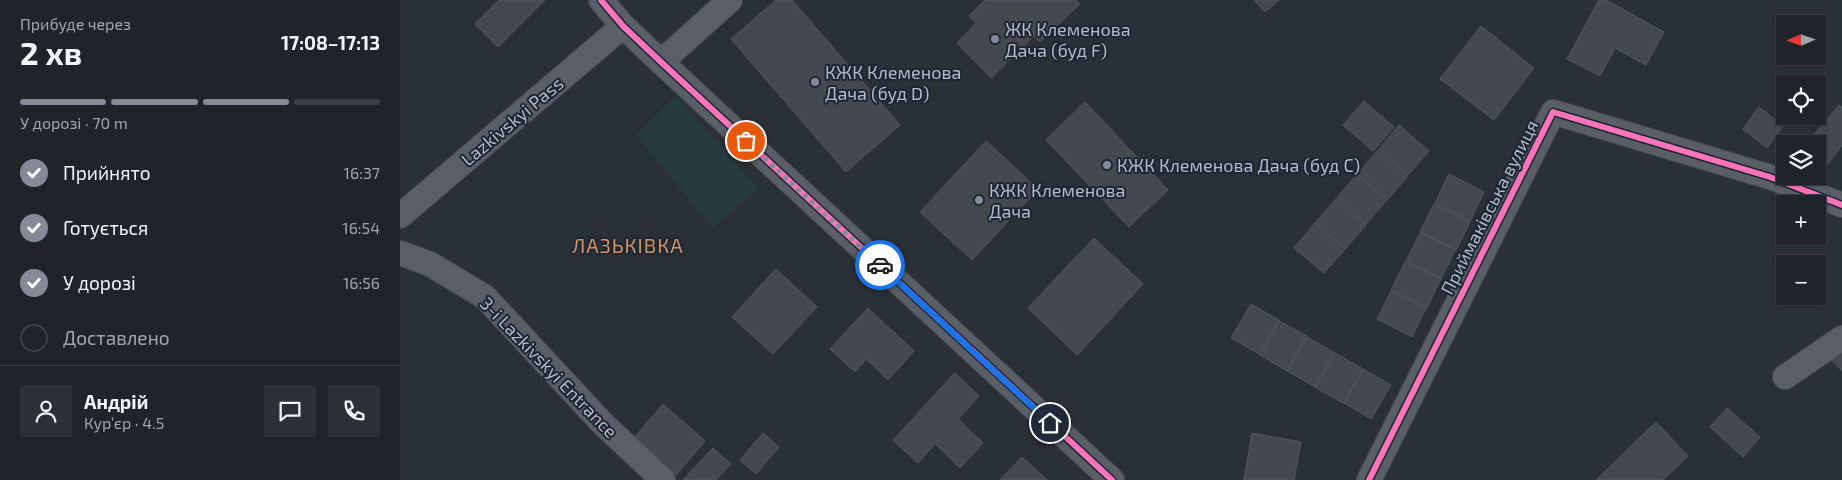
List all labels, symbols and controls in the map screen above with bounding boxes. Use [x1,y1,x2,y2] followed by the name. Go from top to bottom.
[20,14,131,33] text: Прибуде через
[1776,15,1826,65] north arrow
[1776,15,1826,305] map controls
[1005,18,1131,61] place label: ЖК Клеменова Дача (буд F)
[281,31,380,54] text: 17:08–17:13
[20,33,82,71] text: 2 хв
[989,33,1001,45] marker: ЖК Клеменова Дача (буд F)
[825,61,961,104] place label: КЖК Клеменова Дача (буд D)
[456,72,568,170] street label: Lazkivskyi Pass
[1776,75,1826,125] button: locate
[809,76,821,88] marker: КЖК Клеменова Дача (буд D)
[20,113,128,132] text: У дорозі · 70 m
[1435,116,1543,298] street label: Приймаківська вулиця
[725,120,767,162] pin
[732,127,760,155] icon: bag
[1776,135,1826,185] button: layers
[1117,154,1360,176] place label: КЖК Клеменова Дача (буд С)
[20,159,48,187] icon: check
[1101,159,1113,171] marker: КЖК Клеменова Дача (буд С)
[63,161,150,184] text: Прийнято
[344,163,380,182] text: 16:37
[989,179,1125,222] place label: КЖК Клеменова Дача
[973,194,985,206] marker: КЖК Клеменова Дача
[1776,195,1826,245] button: +
[20,214,48,242] icon: check
[63,216,148,239] text: Готується
[342,218,380,237] text: 16:54
[572,233,684,257] district label: ЛАЗЬКІВКА
[855,240,905,290] courier
[866,251,894,279] icon: car
[1776,255,1826,305] button: −
[20,269,48,297] icon: check
[63,271,136,294] text: У дорозі
[343,273,380,292] text: 16:56
[476,292,622,442] street label: 3-i Lazkivskyi Entrance
[63,326,170,349] text: Доставлено
[20,385,72,437] button: person
[264,385,316,437] button: chat
[328,385,380,437] button: phone
[84,390,148,413] text: Андрій
[1029,402,1071,444] pin
[1036,409,1064,437] icon: home
[84,413,164,432] text: Кур’єр · 4.5

